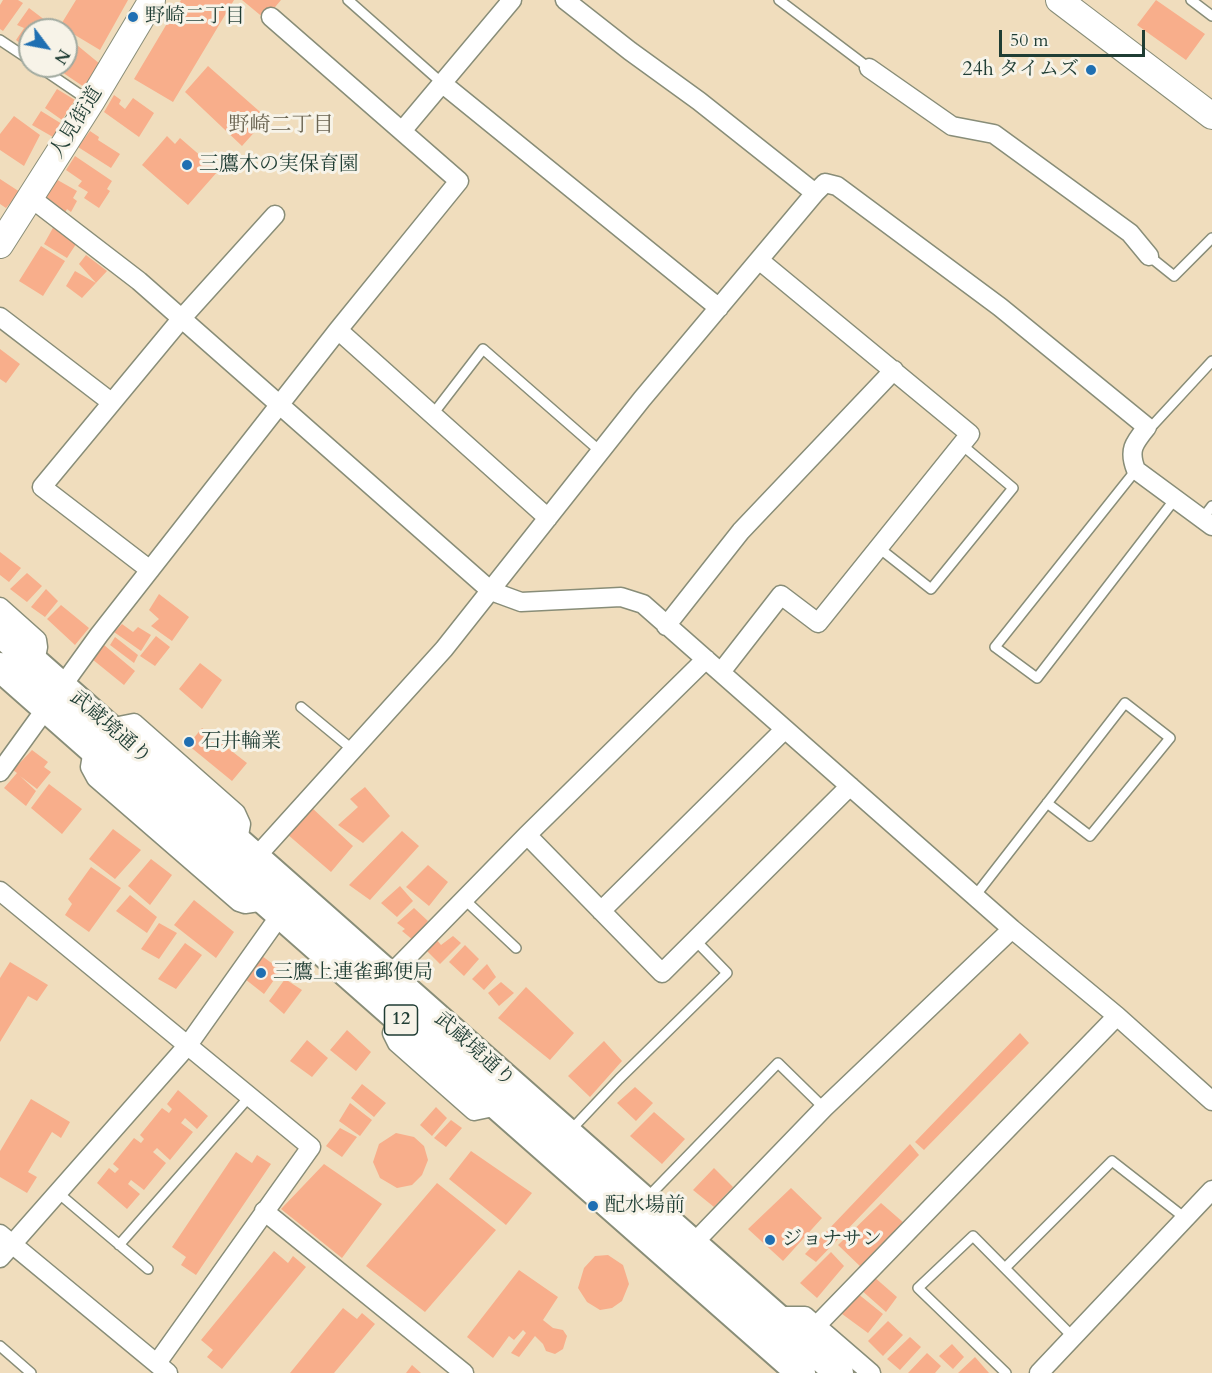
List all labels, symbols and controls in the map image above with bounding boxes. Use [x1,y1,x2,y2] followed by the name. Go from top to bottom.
[145,5,245,29] place label: 野崎二丁目
[126,10,140,24] marker: 野崎二丁目
[18,18,78,78] north arrow
[1002,18,1148,56] scale bar
[1010,28,1049,53] text: 50 m
[49,45,75,68] text: N
[962,58,1079,82] place label: 24h タイムズ
[1084,63,1098,77] marker: 24h タイムズ
[46,83,108,163] street label: 人見街道
[229,113,333,139] district label: 野崎二丁目
[199,153,359,177] place label: 三鷹木の実保育園
[180,158,194,172] marker: 三鷹木の実保育園
[64,686,156,770] street label: 武蔵境通り
[201,730,281,754] place label: 石井輪業
[182,735,196,749] marker: 石井輪業
[273,961,433,985] place label: 三鷹上連雀郵便局
[254,966,268,980] marker: 三鷹上連雀郵便局
[384,1005,418,1035] road number: 12
[429,1008,519,1092] street label: 武蔵境通り
[605,1194,685,1218] place label: 配水場前
[586,1199,600,1213] marker: 配水場前
[782,1228,882,1252] place label: ジョナサン
[763,1233,777,1247] marker: ジョナサン

